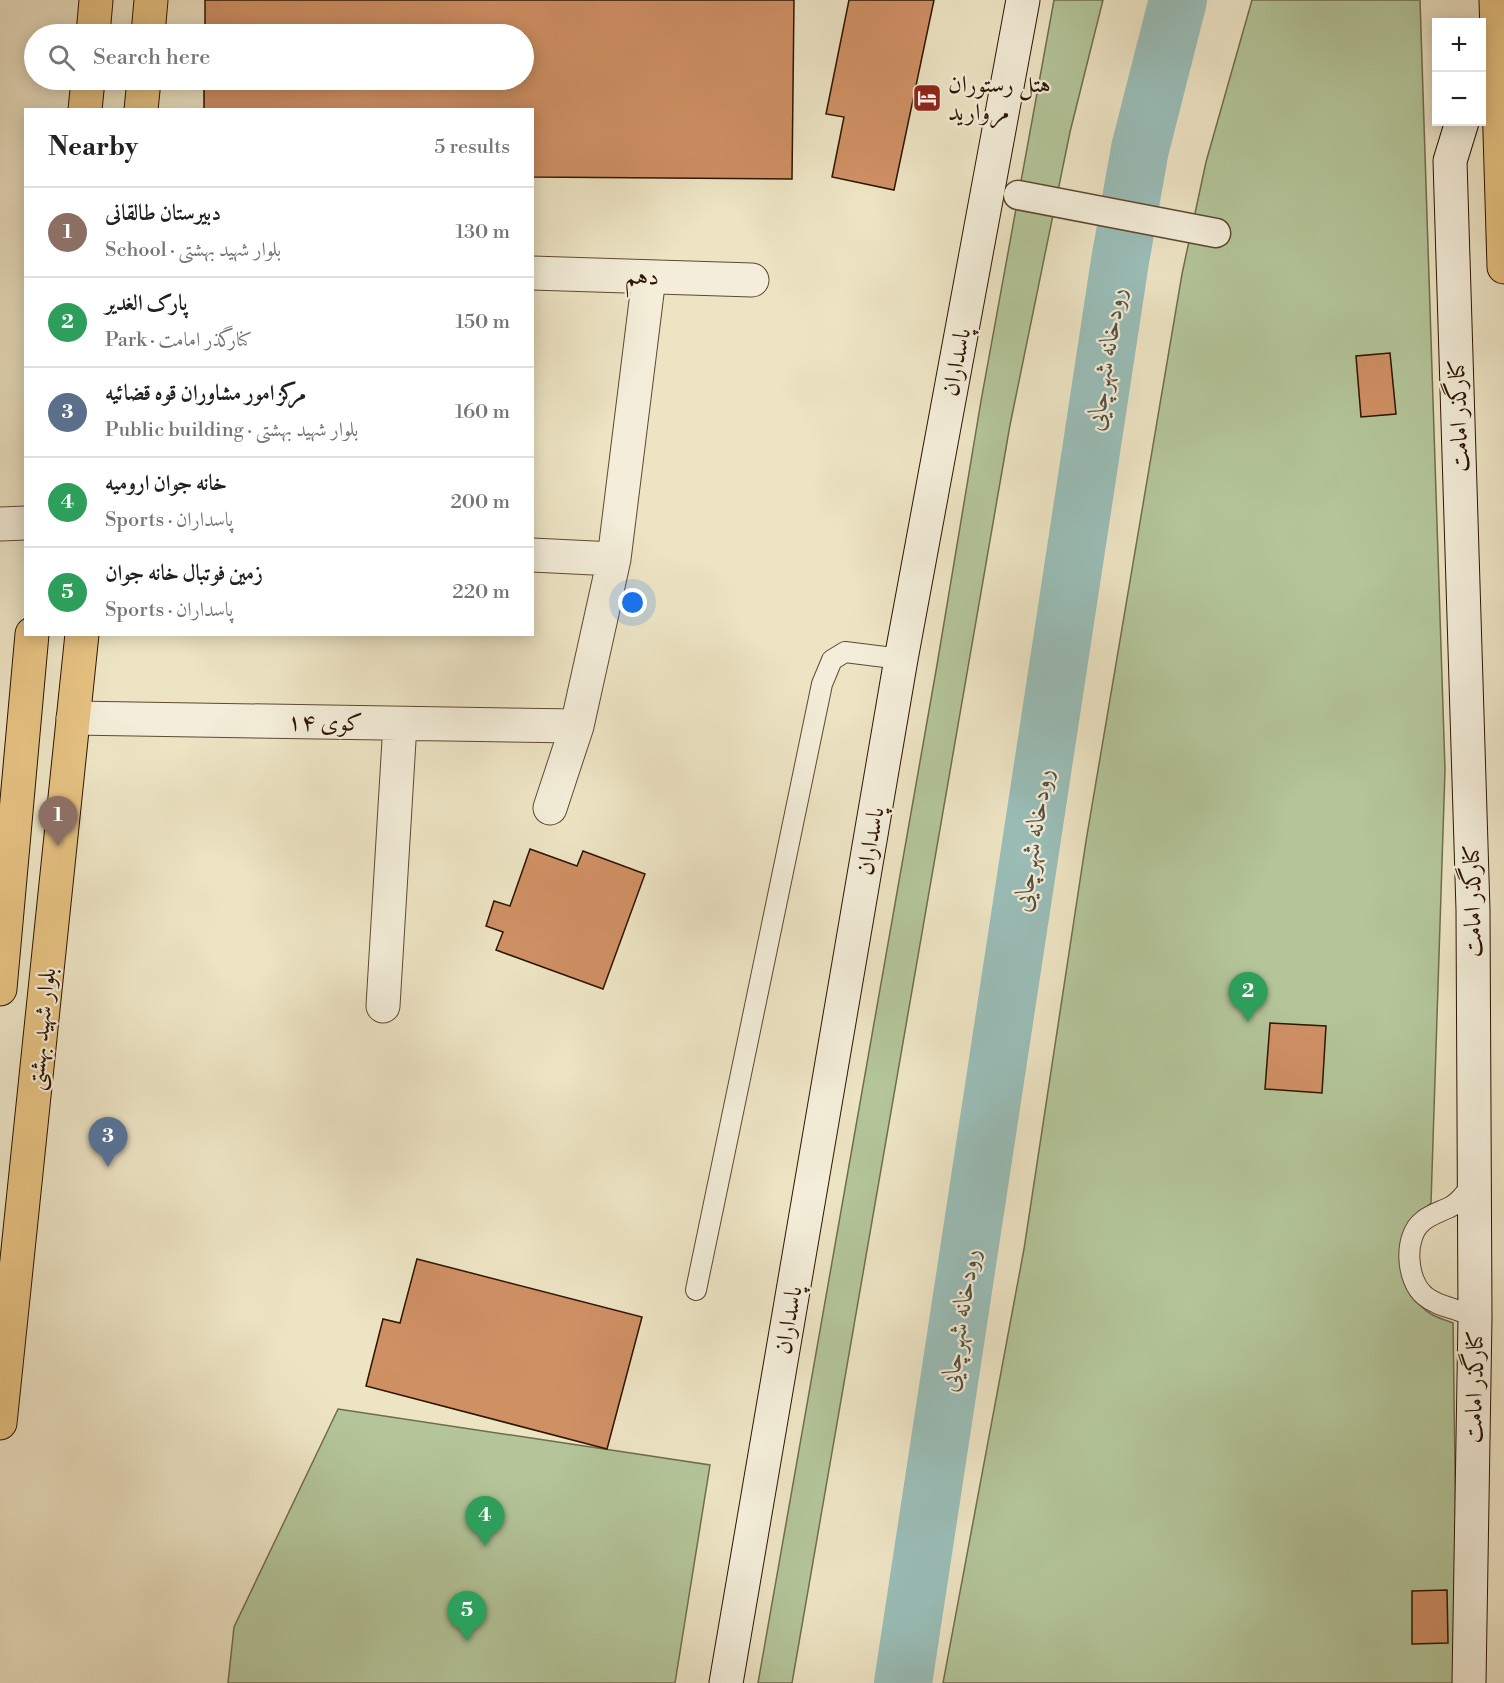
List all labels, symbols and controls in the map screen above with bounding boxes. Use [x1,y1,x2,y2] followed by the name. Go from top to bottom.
[1432,18,1486,126] map controls
[1432,18,1486,72] button: +
[24,24,534,90] search box
[45,41,78,74] icon: search
[93,44,210,71] text: Search here
[948,70,1051,129] place label: هتل رستوران مروارید
[1432,72,1486,126] button: −
[911,82,943,114] hotel icon: هتل رستوران مروارید
[48,131,138,163] text: Nearby
[434,135,510,160] text: 5 results
[105,200,221,227] text: دبیرستان طالقانی
[63,220,72,245] text: 1
[455,220,510,245] text: 130 m
[105,238,281,263] text: School · بلوار شهید بهشتی
[624,261,660,299] street label: دهم
[1079,285,1134,433] water label: رودخانه شهرچایی
[105,290,187,317] text: پارک الغدیر
[61,310,74,335] text: 2
[455,310,510,335] text: 150 m
[936,324,980,399] street label: پاسداران
[105,328,252,353] text: Park · کنارگذر امامت
[1439,359,1476,473] street label: کنارگذر امامت
[105,380,306,407] text: مرکز امور مشاوران قوه قضائیه
[61,400,74,425] text: 3
[455,400,510,425] text: 160 m
[105,418,358,443] text: Public building · بلوار شهید بهشتی
[105,470,227,497] text: خانه جوان ارومیه
[61,490,74,515] text: 4
[450,490,510,515] text: 200 m
[105,508,233,533] text: Sports · پاسداران
[105,560,263,587] text: زمین فوتبال خانه جوان
[61,580,74,605] text: 5
[452,580,510,605] text: 220 m
[618,588,647,617] your location
[105,598,233,623] text: Sports · پاسداران
[287,707,363,739] street label: کوی ۱۴
[1006,766,1061,914] water label: رودخانه شهرچایی
[38,796,78,846] pin: 1
[850,803,893,878] street label: پاسداران
[1454,844,1489,958] street label: کنارگذر امامت
[21,966,64,1092] street label: بلوار شهید بهشتی
[1228,972,1268,1022] pin: 2
[88,1118,128,1167] pin: 3
[933,1246,988,1394] water label: رودخانه شهرچایی
[768,1282,811,1357] street label: پاسداران
[1456,1330,1491,1444] street label: کنارگذر امامت
[466,1496,504,1546] pin: 4
[448,1592,486,1641] pin: 5

